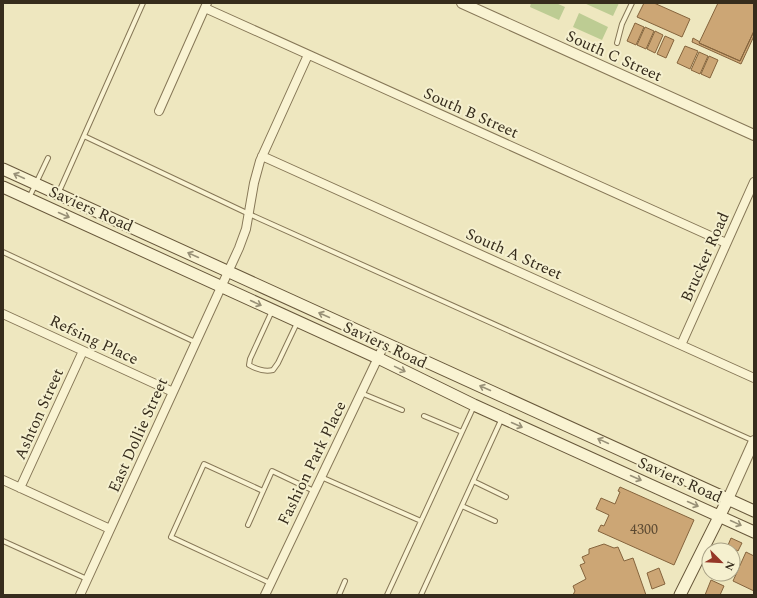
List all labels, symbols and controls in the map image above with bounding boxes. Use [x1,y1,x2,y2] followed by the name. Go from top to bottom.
[562,24,666,88] street label: South C Street
[420,81,523,145] street label: South B Street
[14,172,26,179] one-way arrow
[45,180,137,238] street label: Saviers Road
[674,208,736,306] street label: Brucker Road
[58,212,70,219] one-way arrow
[462,222,566,286] street label: South A Street
[187,251,199,258] one-way arrow
[250,300,262,308] one-way arrow
[46,309,142,371] street label: Refsing Place
[318,311,330,318] one-way arrow
[339,315,431,375] street label: Saviers Road
[8,364,70,463] street label: Ashton Street
[394,366,406,373] one-way arrow
[102,373,174,496] street label: East Dollie Street
[479,384,491,391] one-way arrow
[271,397,353,529] street label: Fashion Park Place
[511,422,523,429] one-way arrow
[598,437,610,445] one-way arrow
[634,451,726,509] street label: Saviers Road
[630,475,642,482] one-way arrow
[687,500,699,508] one-way arrow
[630,519,658,540] house number: 4300
[730,520,742,527] one-way arrow
[701,542,741,582] north arrow
[720,558,739,573] text: N

